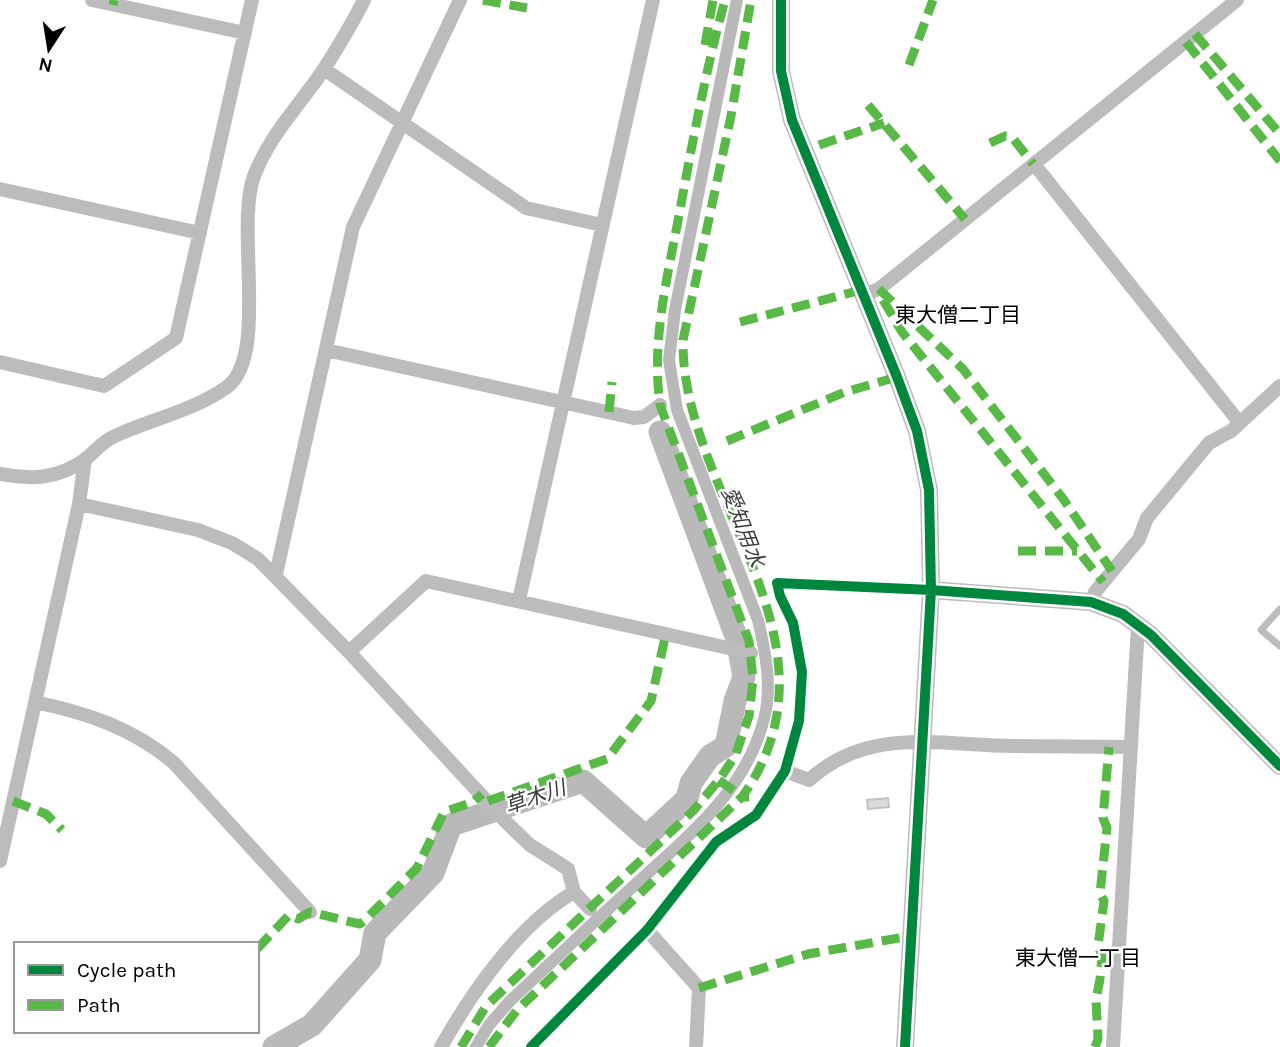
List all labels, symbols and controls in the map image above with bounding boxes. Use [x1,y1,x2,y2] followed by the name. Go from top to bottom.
[14,14,84,84] north arrow
[37,52,55,77] text: N
[895,303,1021,327] district label: 東大僧二丁目
[717,483,770,572] water label: 愛知用水
[501,775,571,819] water label: 草木川
[14,942,259,1033] legend
[1015,946,1141,970] district label: 東大僧一丁目
[77,958,177,982] text: Cycle path
[77,993,121,1017] text: Path

